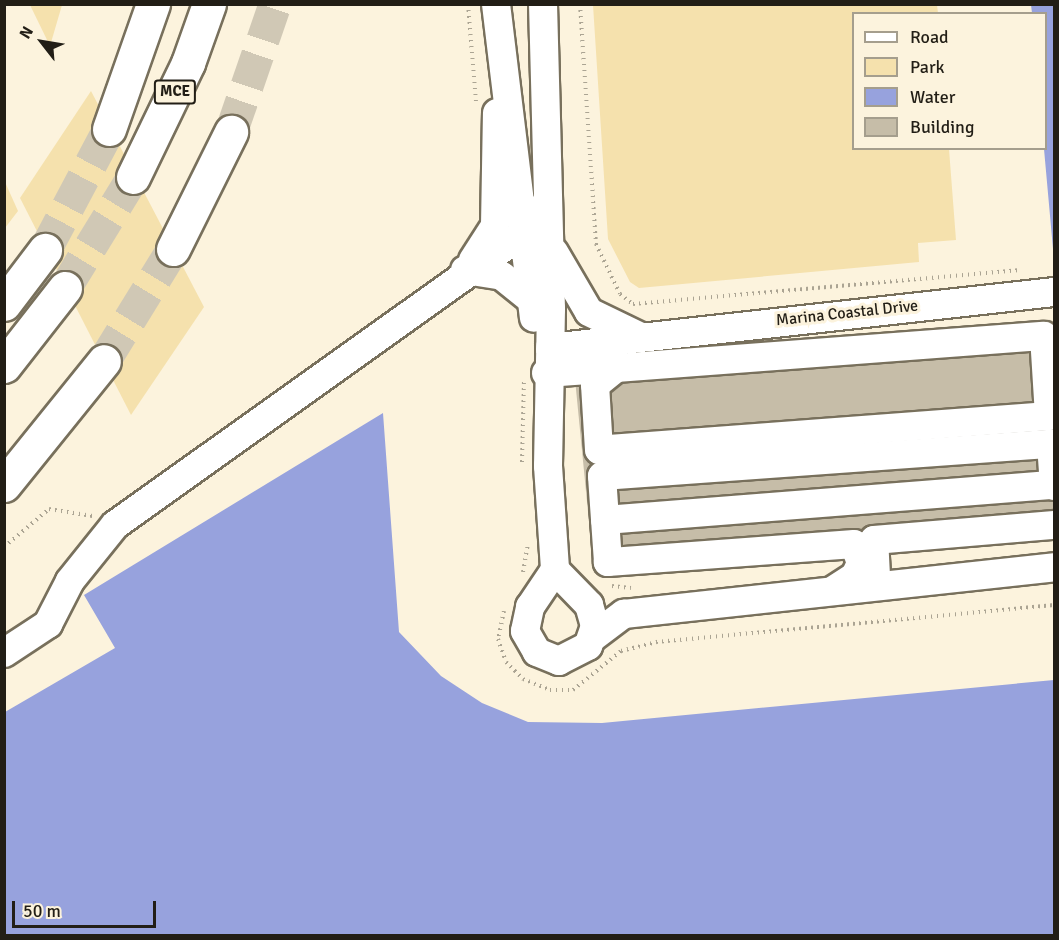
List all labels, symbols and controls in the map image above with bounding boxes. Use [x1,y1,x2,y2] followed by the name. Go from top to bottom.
[12,12,72,72] north arrow
[852,12,1047,150] legend
[15,23,38,43] text: N
[910,26,949,48] text: Road
[910,56,945,78] text: Park
[152,80,198,104] road number: MCE
[910,86,955,108] text: Water
[910,116,974,138] text: Building
[775,296,919,330] street label: Marina Coastal Drive
[15,889,159,927] scale bar
[23,900,61,922] text: 50 m

